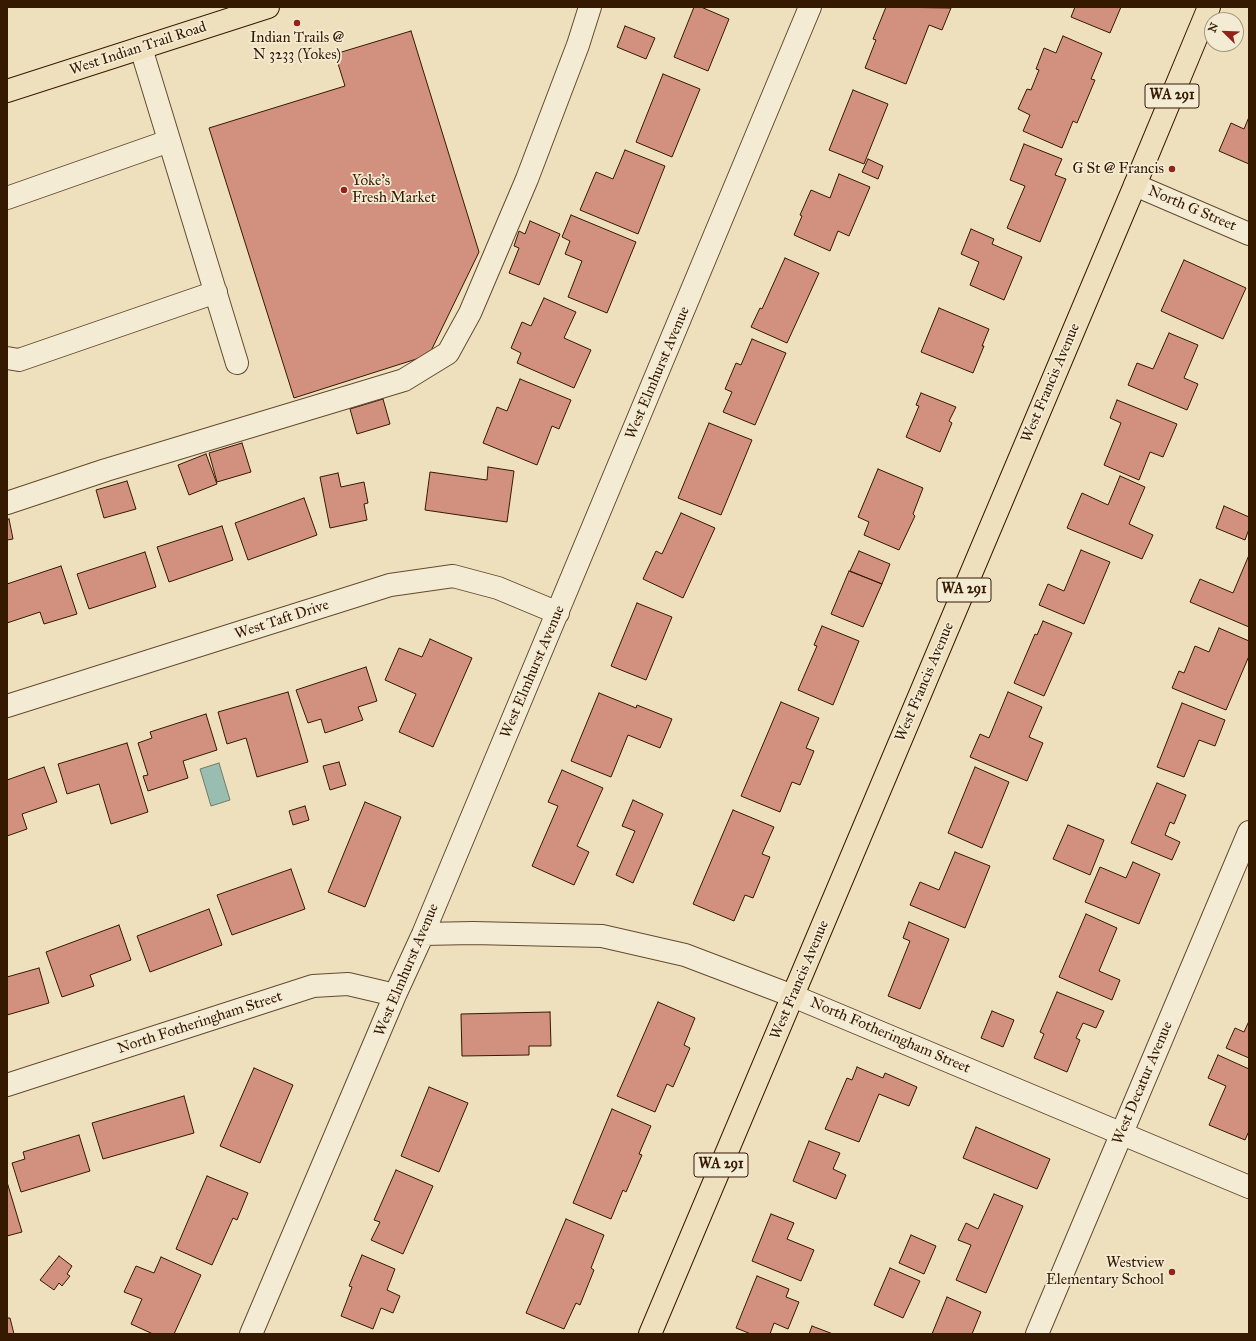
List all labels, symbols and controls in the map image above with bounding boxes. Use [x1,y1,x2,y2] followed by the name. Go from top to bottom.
[1204,12,1244,52] north arrow
[67,18,209,80] street label: West Indian Trail Road
[292,18,302,28] marker: Indian Trails @ N 3233 (Yokes)
[1206,21,1221,34] text: N
[250,29,344,64] place label: Indian Trails @ N 3233 (Yokes)
[1145,84,1199,108] road number: WA 291
[1072,160,1164,178] place label: G St @ Francis
[1167,164,1177,174] marker: G St @ Francis
[352,172,436,207] place label: Yoke's Fresh Market
[1145,182,1239,236] street label: North G Street
[339,185,349,195] marker: Yoke's Fresh Market
[622,304,694,442] street label: West Elmhurst Avenue
[1018,321,1084,445] street label: West Francis Avenue
[937,578,991,602] road number: WA 291
[233,596,331,644] street label: West Taft Drive
[497,603,569,741] street label: West Elmhurst Avenue
[892,620,958,744] street label: West Francis Avenue
[371,901,443,1039] street label: West Elmhurst Avenue
[767,918,833,1042] street label: West Francis Avenue
[115,988,285,1058] street label: North Fotheringham Street
[807,994,973,1078] street label: North Fotheringham Street
[1109,1019,1177,1147] street label: West Decatur Avenue
[694,1153,748,1177] road number: WA 291
[1046,1254,1164,1289] place label: Westview Elementary School
[1167,1267,1177,1277] marker: Westview Elementary School

